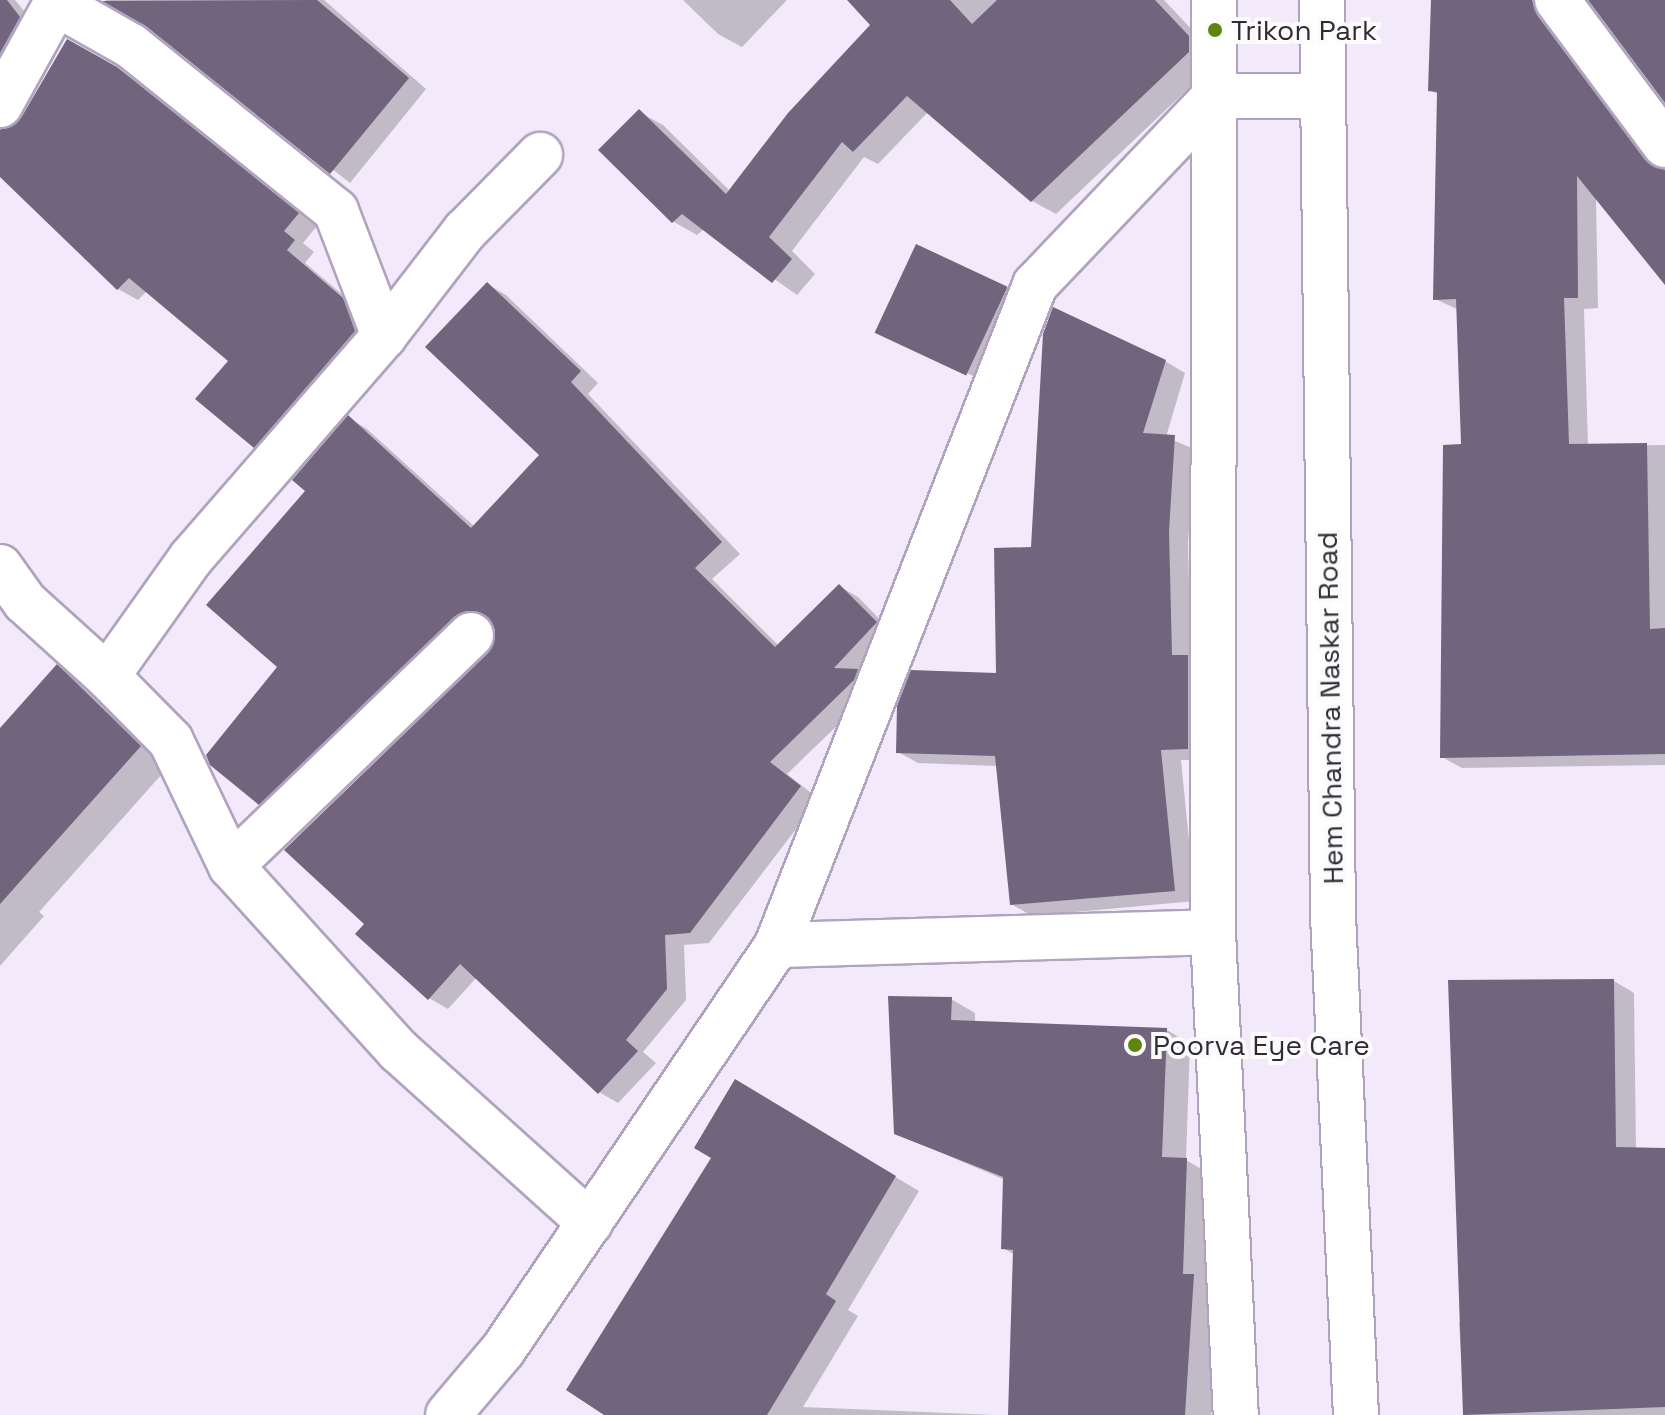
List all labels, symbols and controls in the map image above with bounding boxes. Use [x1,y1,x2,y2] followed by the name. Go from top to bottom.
[1231,13,1377,47] place label: Trikon Park
[1206,21,1224,39] marker: Trikon Park
[1310,531,1350,885] street label: Hem Chandra Naskar Road
[1153,1028,1370,1062] place label: Poorva Eye Care
[1124,1034,1146,1056] marker: Poorva Eye Care

